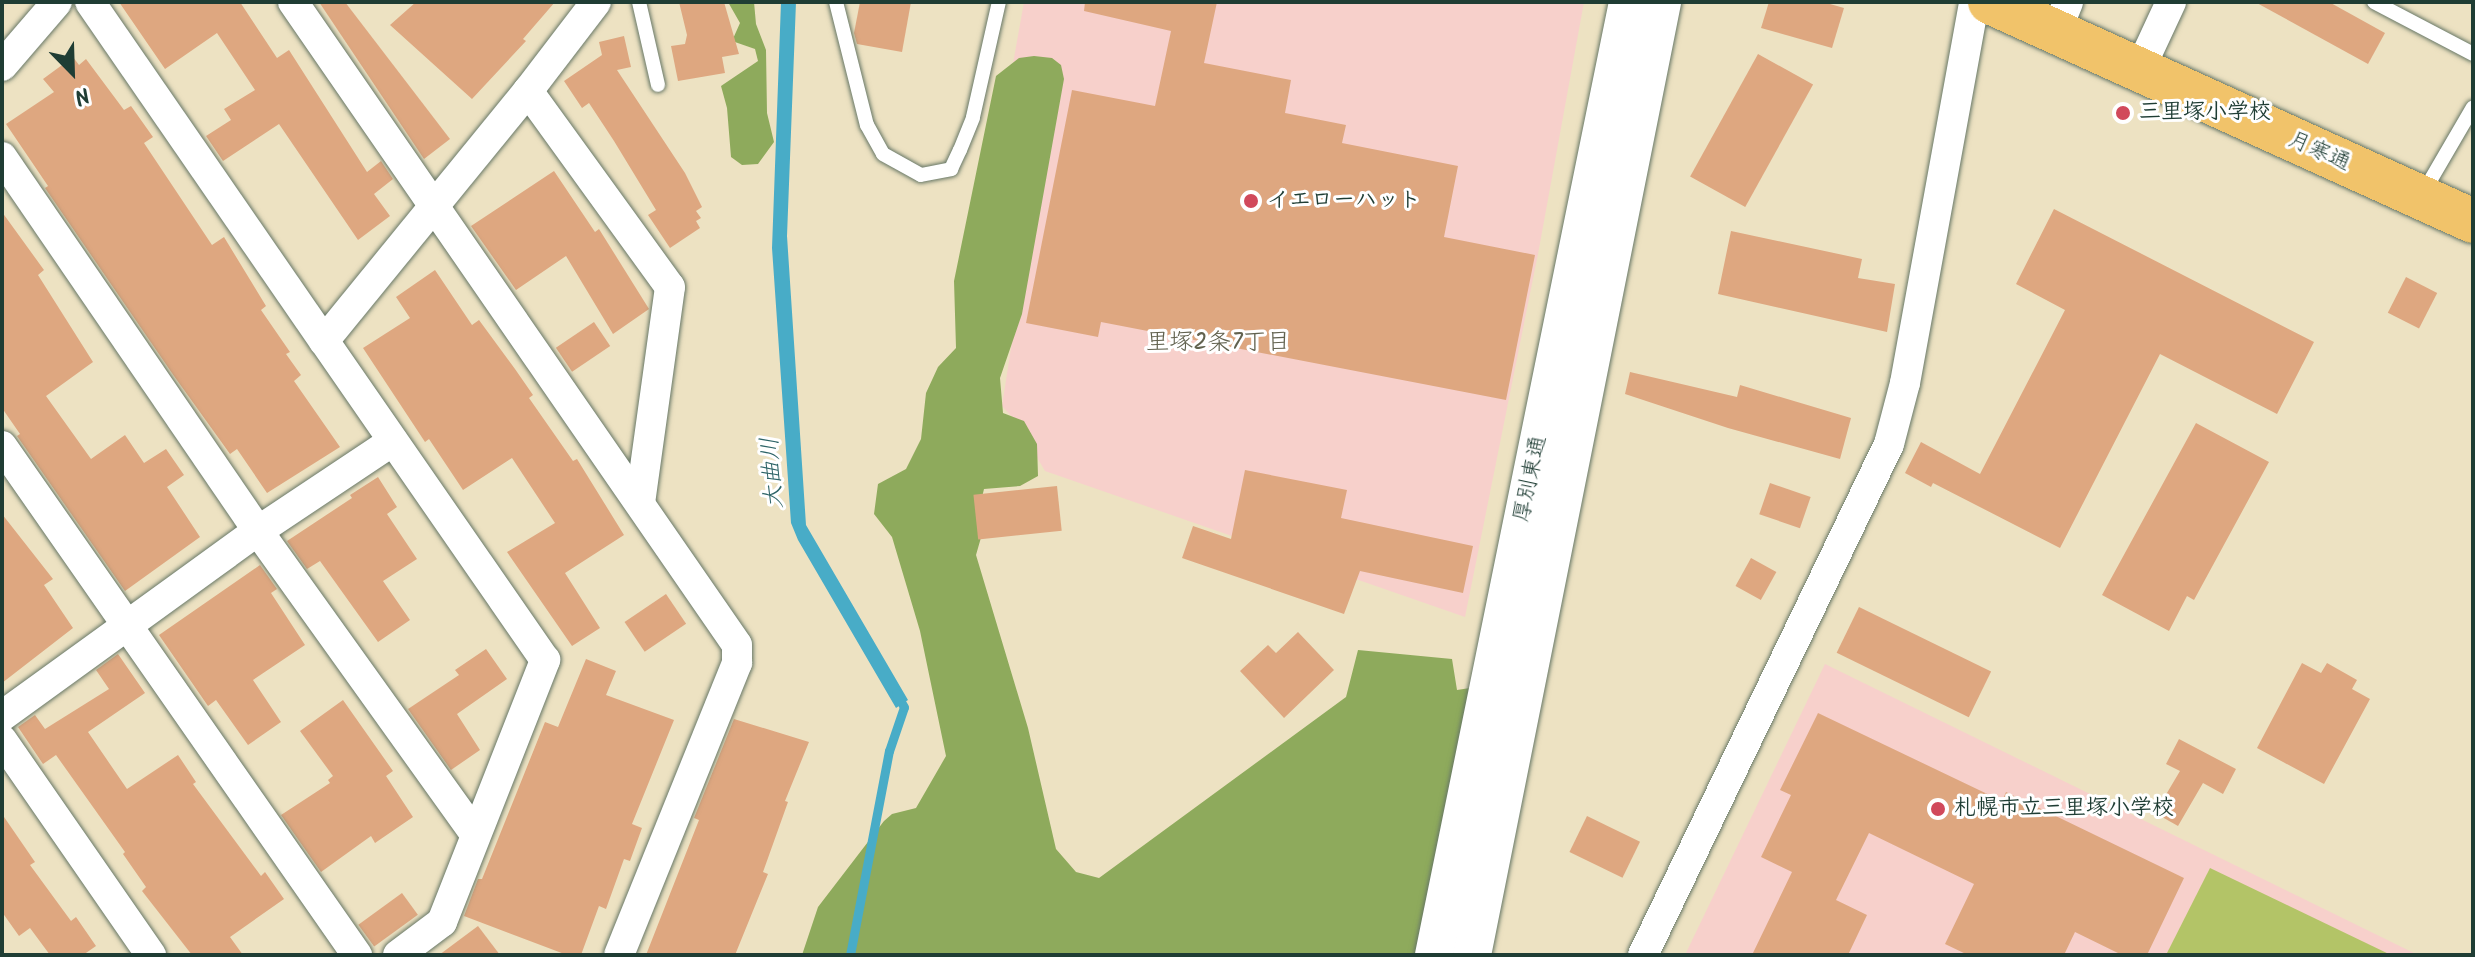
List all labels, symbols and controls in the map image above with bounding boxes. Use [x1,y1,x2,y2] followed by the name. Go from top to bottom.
[32,32,112,112] north arrow
[68,76,95,113] text: N
[2139,100,2271,126] place label: 三里塚小学校
[2114,104,2132,122] marker: 三里塚小学校
[2283,127,2355,177] street label: 月寒通
[1267,188,1421,214] place label: イエローハット
[1242,192,1260,210] marker: イエローハット
[1145,329,1291,357] district label: 里塚2条7丁目
[1509,433,1553,525] street label: 厚別東通
[756,436,790,510] water label: 大曲川
[1954,796,2174,822] place label: 札幌市立三里塚小学校
[1929,800,1947,818] marker: 札幌市立三里塚小学校

